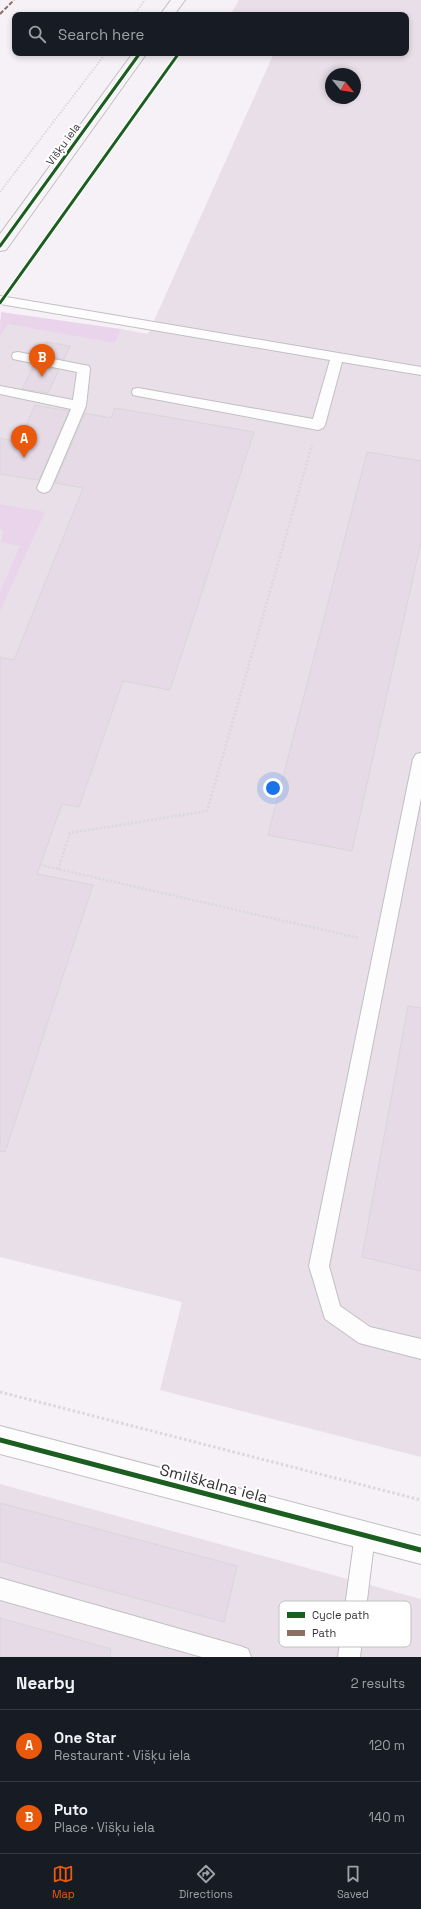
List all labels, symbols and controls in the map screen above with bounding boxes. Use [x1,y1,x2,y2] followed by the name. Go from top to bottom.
[12,12,409,56] search box
[26,23,48,45] icon: search
[58,25,144,44] text: Search here
[325,68,361,104] north arrow
[43,120,83,168] street label: Višķu iela
[29,344,55,377] pin: B
[11,425,37,458] pin: A
[263,778,283,798] your location
[158,1459,270,1508] street label: Smilškalna iela
[279,1601,411,1647] legend
[312,1608,369,1622] text: Cycle path
[312,1626,336,1640] text: Path
[16,1672,75,1694] text: Nearby
[351,1675,405,1692] text: 2 results
[54,1728,116,1747] text: One Star
[25,1737,33,1754] text: A
[369,1737,405,1754] text: 120 m
[54,1747,191,1764] text: Restaurant · Višķu iela
[54,1800,88,1819] text: Puto
[25,1809,33,1826] text: B
[369,1809,405,1826] text: 140 m
[54,1819,155,1836] text: Place · Višķu iela
[52,1863,75,1901] tab: Map
[179,1863,233,1901] tab: Directions
[337,1863,369,1901] tab: Saved

